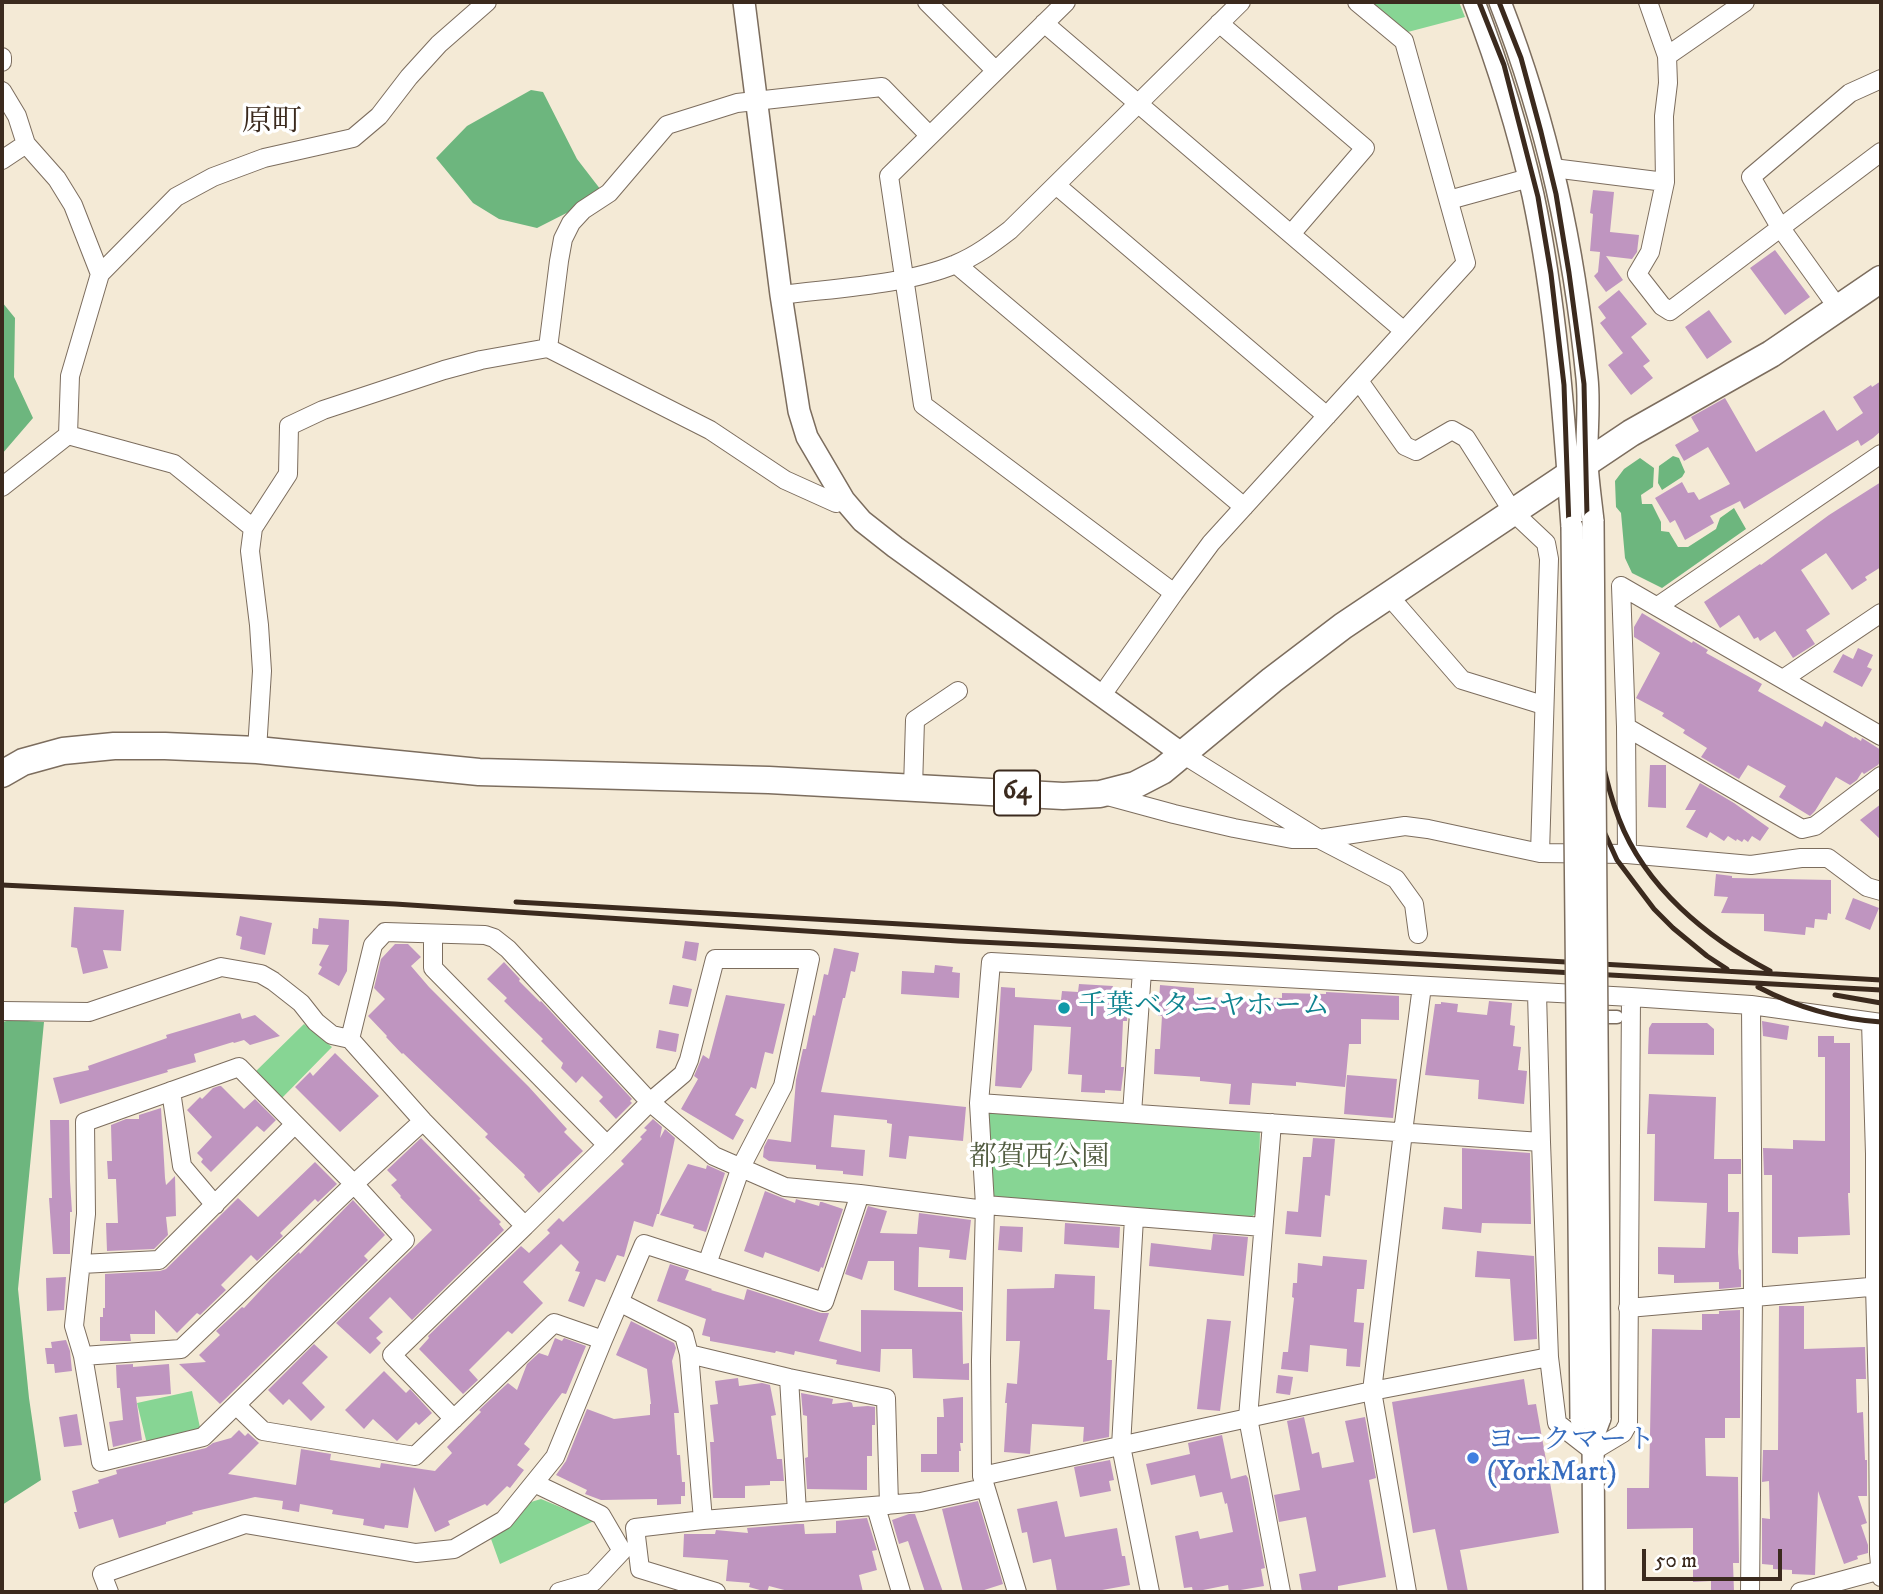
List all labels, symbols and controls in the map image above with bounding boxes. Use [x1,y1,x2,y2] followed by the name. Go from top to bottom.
[242,106,302,142] district label: 原町
[994,771,1040,816] road number: 64
[1078,991,1330,1025] place label: 千葉ベタニヤホーム
[1056,1000,1072,1016] marker: 千葉ベタニヤホーム
[969,1142,1109,1176] park label: 都賀西公園
[1487,1425,1655,1491] place label: ヨークマート (YorkMart)
[1465,1450,1481,1466] marker: ヨークマート (YorkMart)
[1645,1534,1785,1578] scale bar
[1655,1548,1697,1574] text: 50 m

